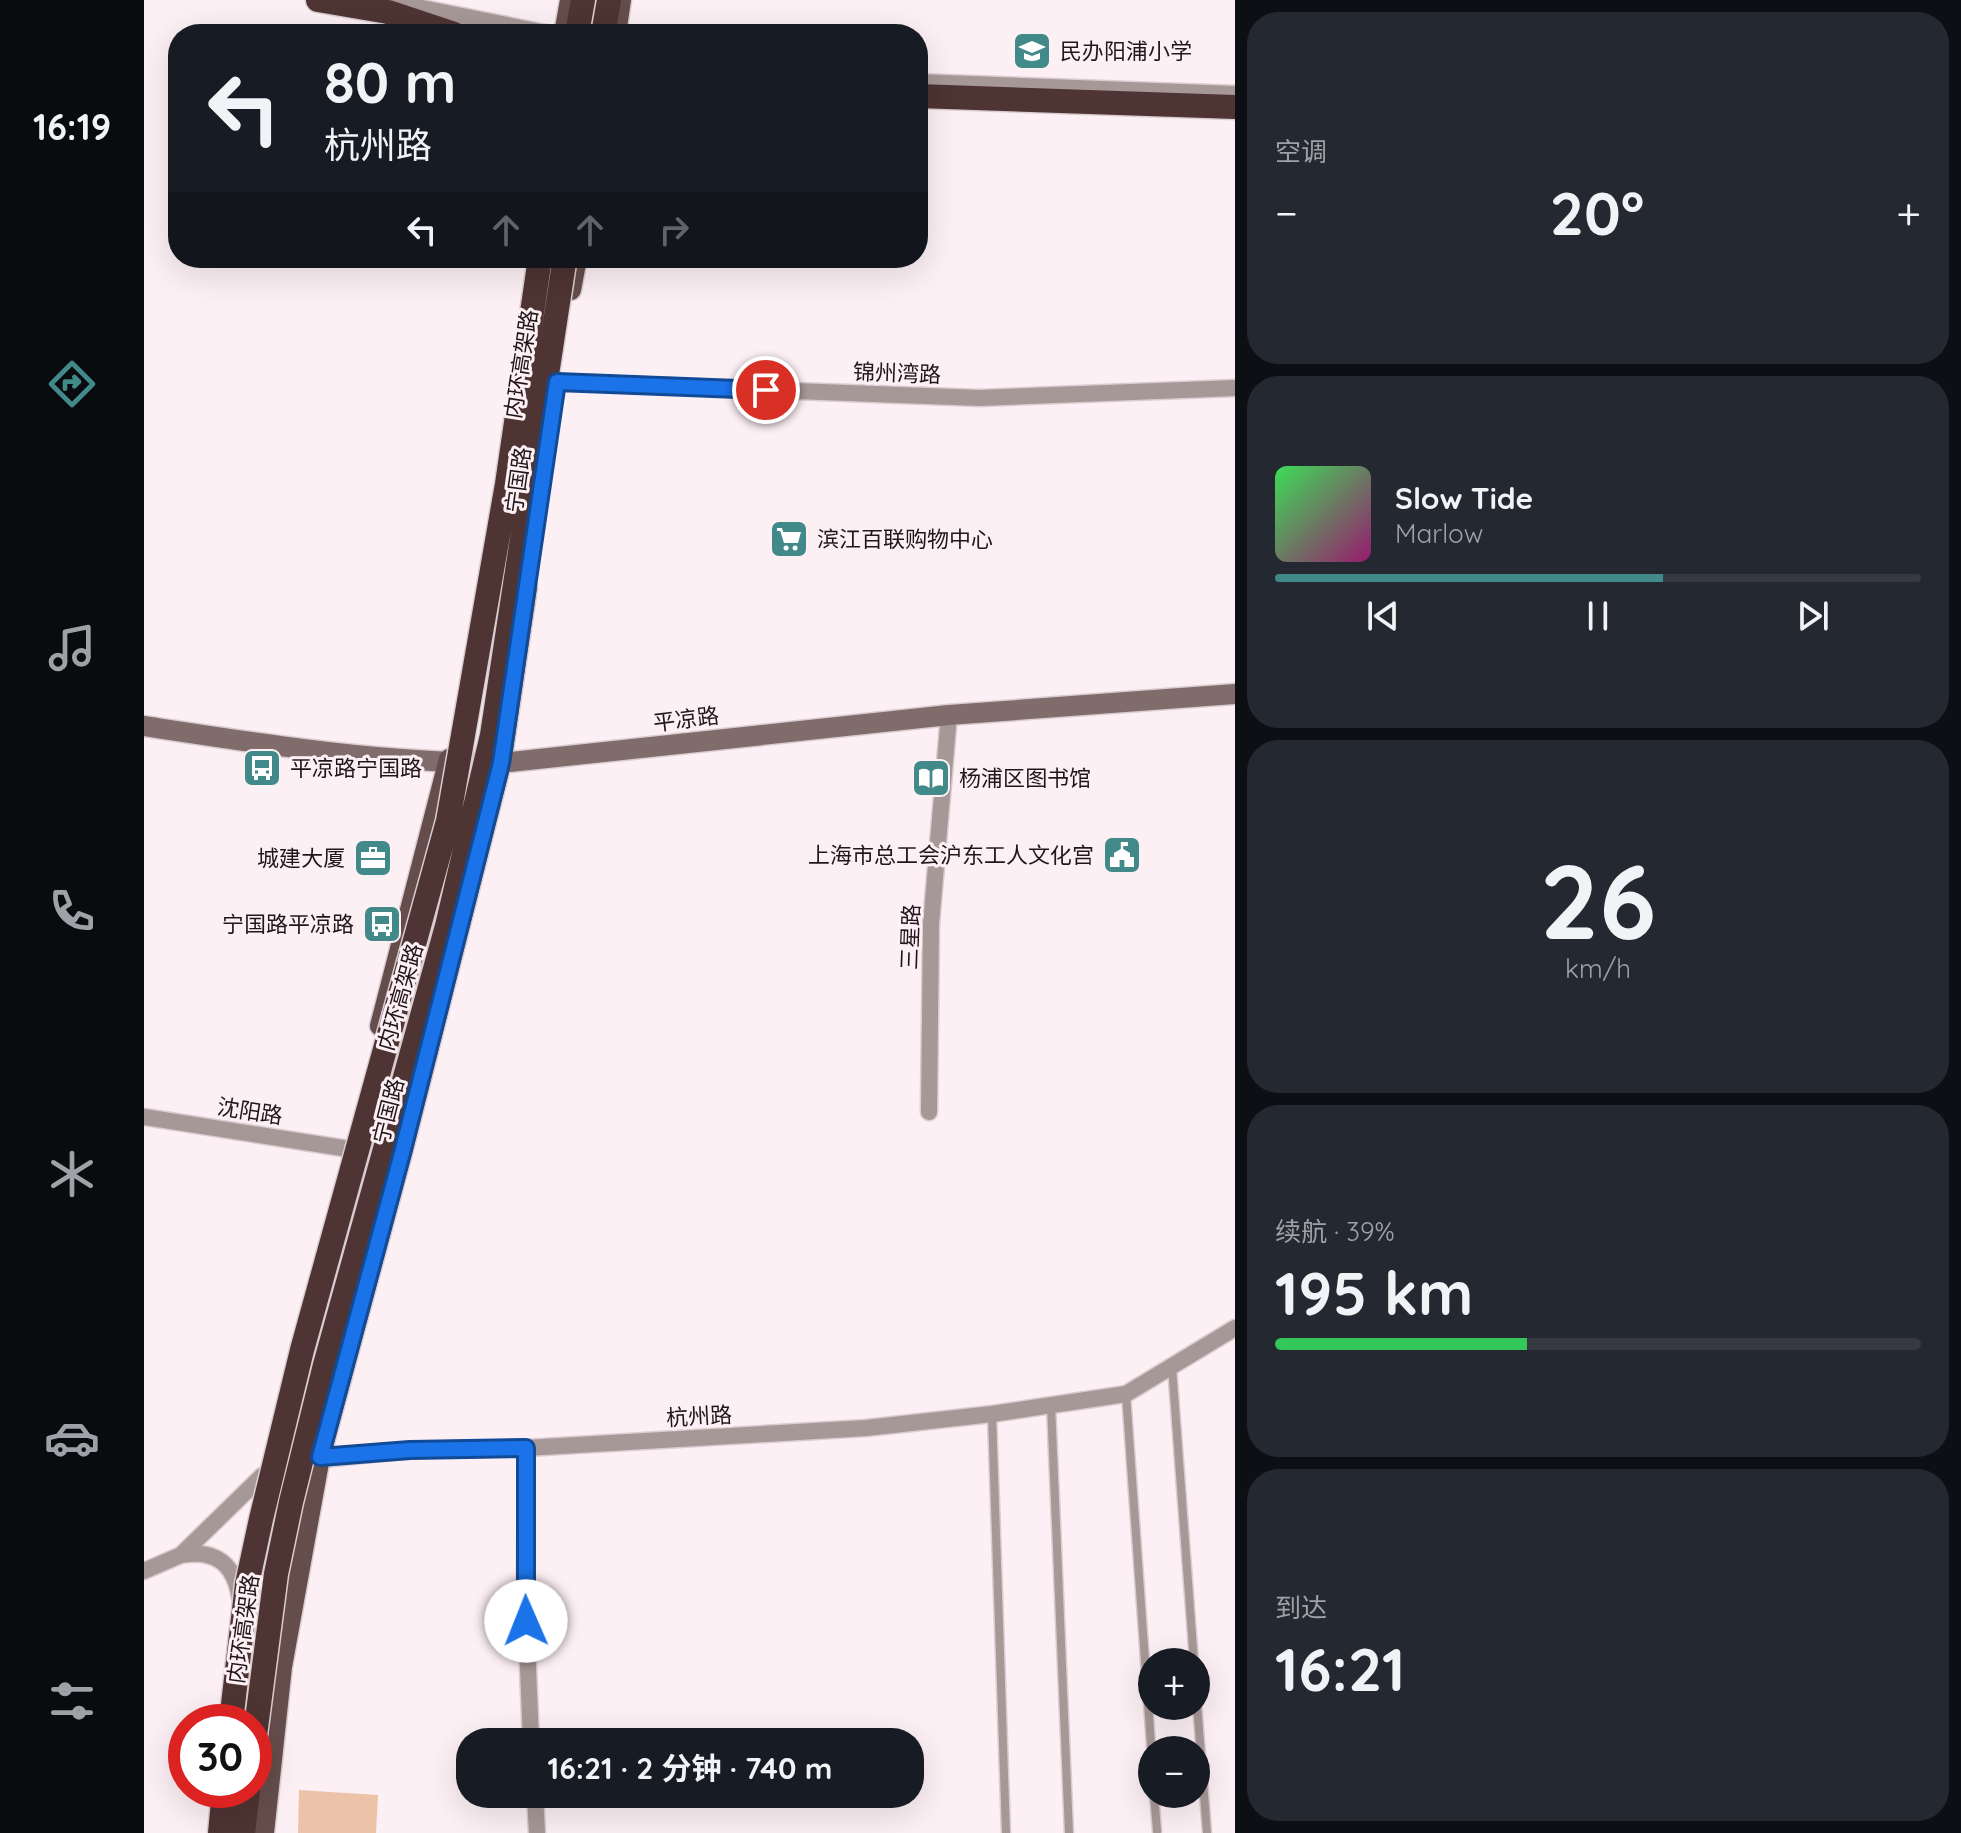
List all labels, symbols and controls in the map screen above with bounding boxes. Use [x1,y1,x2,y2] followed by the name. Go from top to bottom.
[1011,30,1053,72] school or university icon: 民办阳浦小学
[1060,37,1192,65] place label: 民办阳浦小学
[324,47,456,117] text: 80 m
[192,56,296,160] icon: left
[33,104,111,149] text: 16:19
[324,122,432,167] text: 杭州路
[1275,135,1327,168] text: 空调
[1550,175,1644,250] text: 20°
[1275,185,1298,240] text: −
[1896,185,1921,240] text: +
[400,208,444,252] icon: left
[484,208,528,252] icon: ahead
[568,208,612,252] icon: ahead
[652,208,696,252] icon: right
[499,307,543,421] street label: 内环高架路
[44,356,100,412] icon: directions
[732,356,800,424] pin
[853,357,941,389] street label: 锦州湾路
[744,368,788,412] icon: arrive
[500,445,536,515] street label: 宁国路
[1395,479,1533,517] text: Slow Tide
[1395,517,1483,550] text: Marlow
[768,518,810,560] supermarket icon: 滨江百联购物中心
[817,525,993,553] place label: 滨江百联购物中心
[1361,594,1405,638] icon: previous
[1576,594,1620,638] icon: pause
[1791,594,1835,638] icon: next
[44,620,100,676] icon: music
[652,701,720,737] street label: 平凉路
[241,747,283,789] bus stop icon: 平凉路宁国路
[290,754,422,782] place label: 平凉路宁国路
[910,757,952,799] library icon: 杨浦区图书馆
[959,764,1091,792] place label: 杨浦区图书馆
[1101,834,1143,876] public building icon: 上海市总工会沪东工人文化宫
[1540,835,1656,965] text: 26
[352,837,394,879] office icon: 城建大厦
[808,841,1094,869] place label: 上海市总工会沪东工人文化宫
[257,844,345,872] place label: 城建大厦
[44,883,100,939] icon: phone
[361,903,403,945] bus stop icon: 宁国路平凉路
[895,904,925,970] street label: 三星路
[222,910,354,938] place label: 宁国路平凉路
[371,940,429,1054] street label: 内环高架路
[1565,952,1631,985] text: km/h
[366,1076,410,1146] street label: 宁国路
[215,1092,285,1130] street label: 沈阳路
[44,1146,100,1202] icon: climate
[1275,1215,1395,1248] text: 续航 · 39%
[1275,1255,1473,1330] text: 195 km
[665,1400,733,1432] street label: 杭州路
[44,1410,100,1466] icon: car
[221,1573,265,1685] street label: 内环高架路
[484,1579,568,1663] position arrow
[1275,1591,1327,1624] text: 到达
[1275,1631,1405,1706] text: 16:21
[1138,1648,1210,1808] map controls
[1138,1648,1210,1720] button: +
[44,1673,100,1729] icon: filters
[168,1704,272,1808] speed limit sign: 30
[1138,1736,1210,1808] button: −
[548,1749,832,1787] text: 16:21 · 2 分钟 · 740 m

